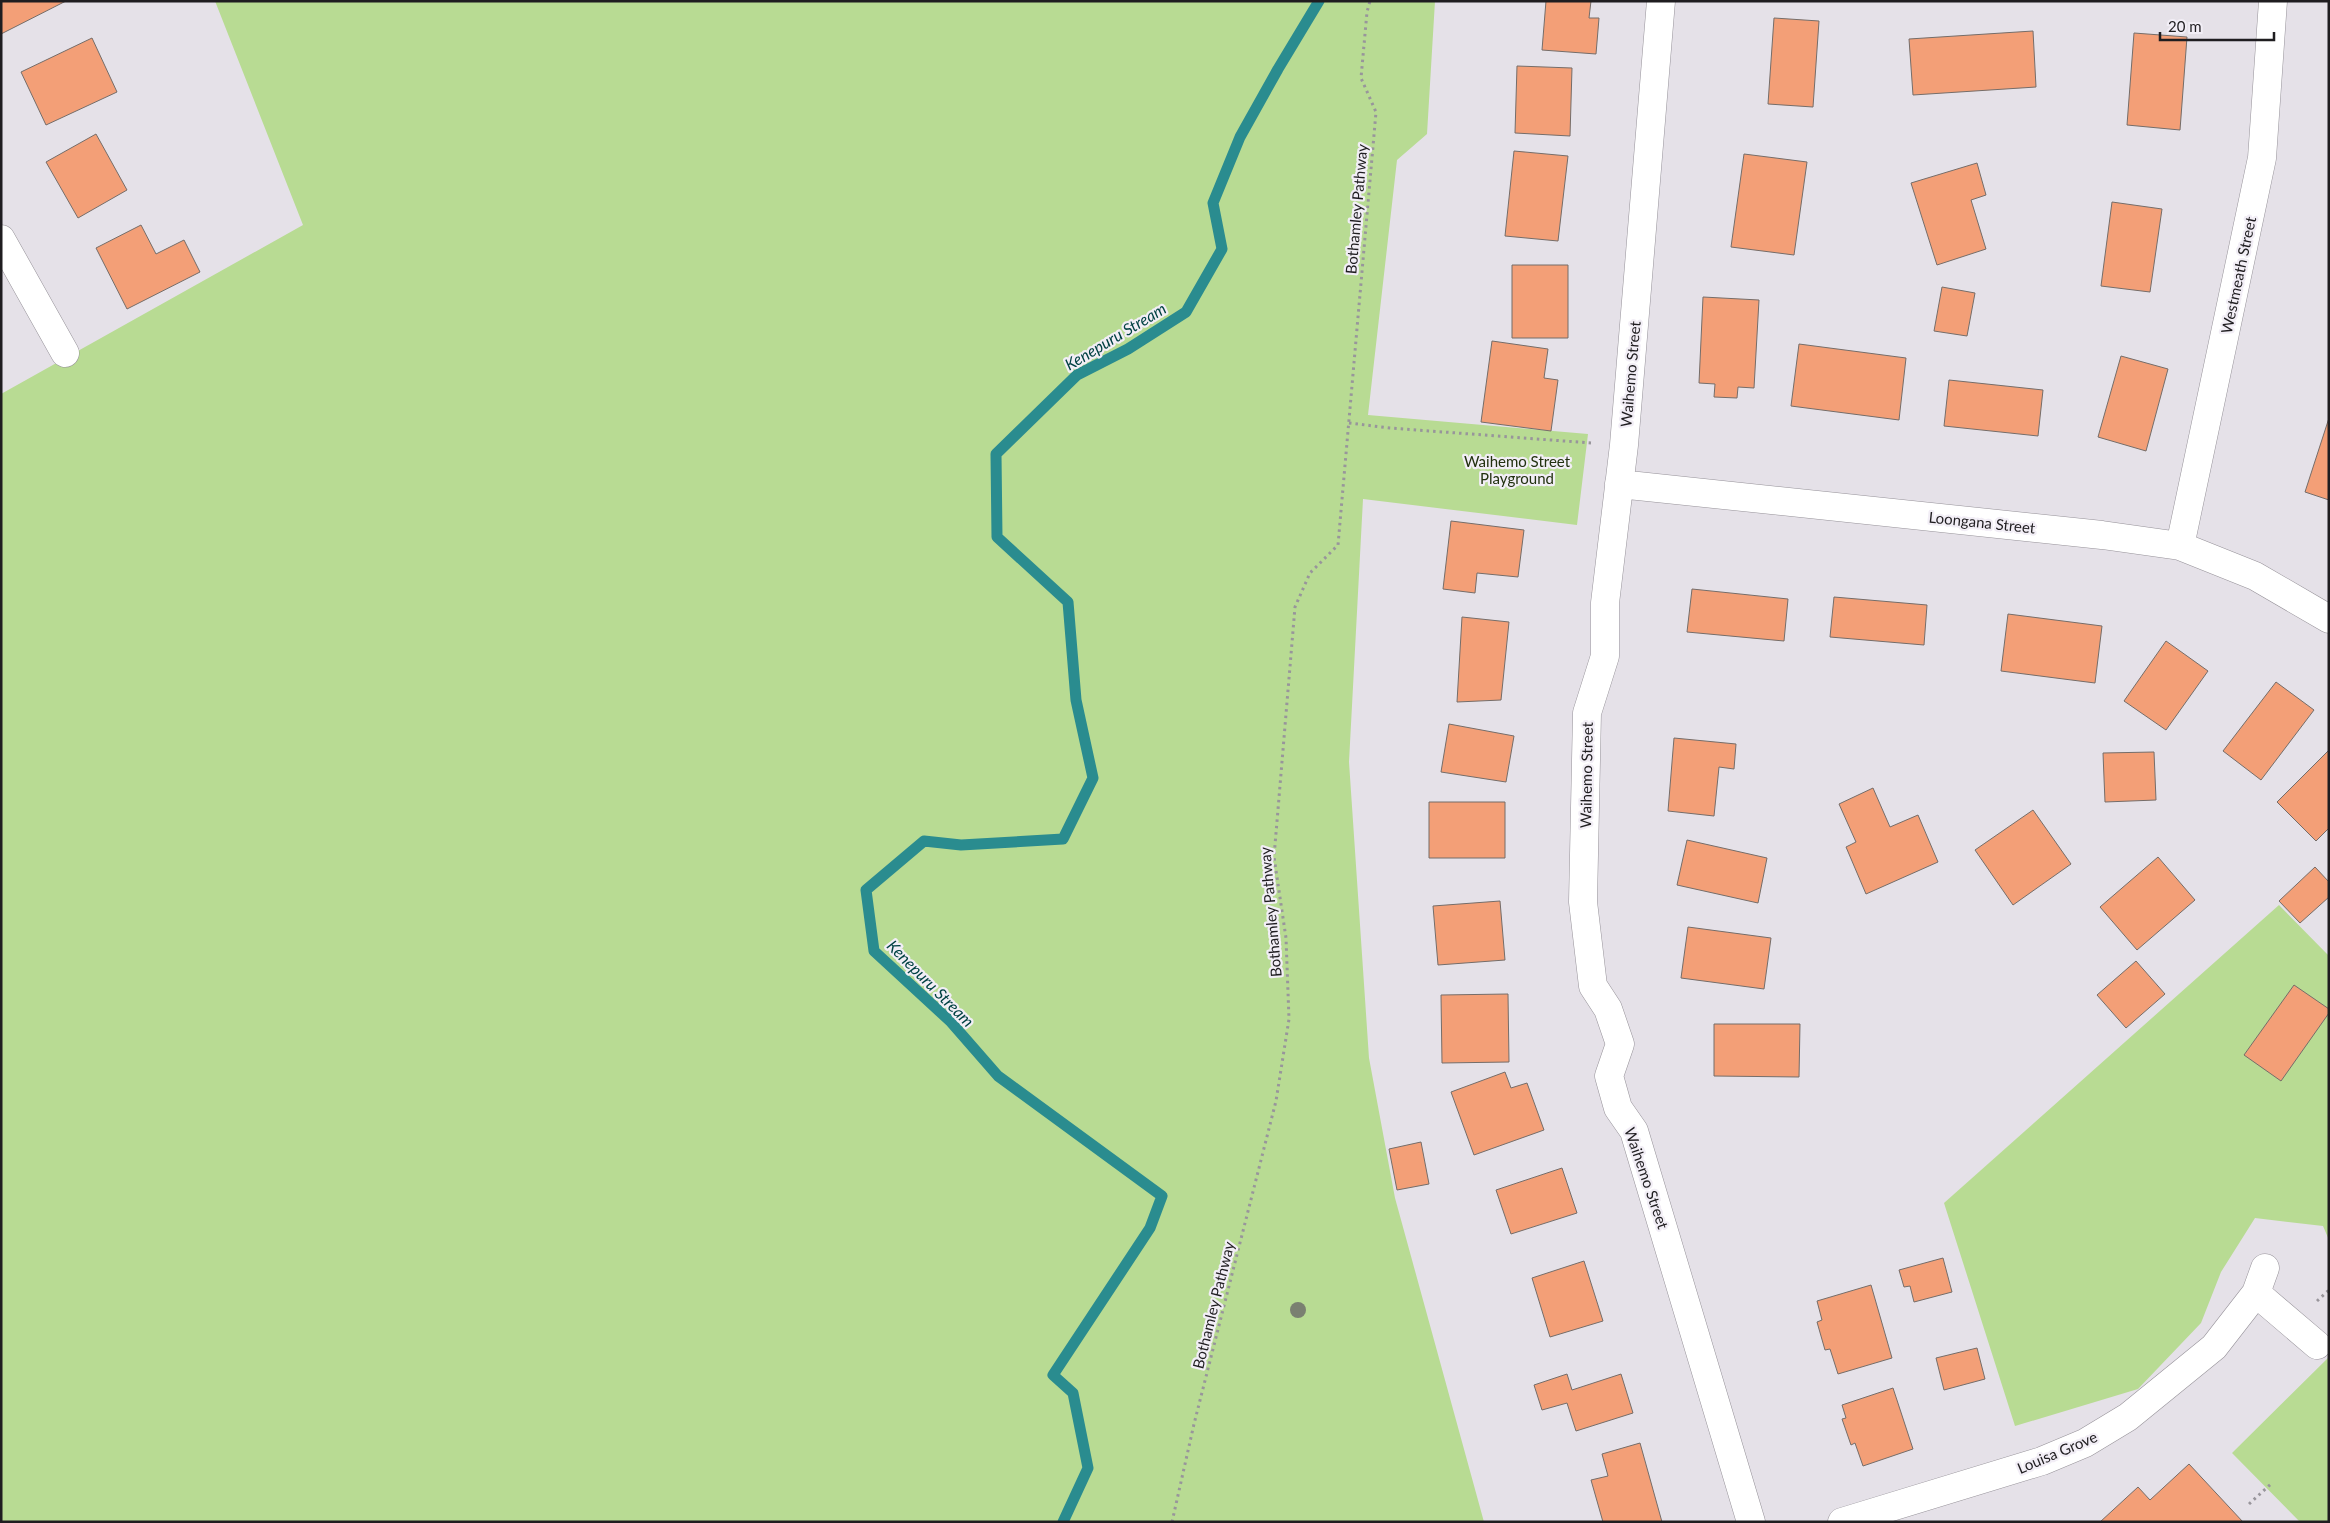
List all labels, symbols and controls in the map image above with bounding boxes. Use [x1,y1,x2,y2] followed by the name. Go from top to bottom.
[2160,10,2274,42] scale bar
[2168,17,2202,35] text: 20 m
[1341,143,1371,275] street label: Bothamley Pathway
[2217,214,2259,335] street label: Westmeath Street
[1061,298,1169,374] water label: Kenepuru Stream
[1616,320,1644,428] street label: Waihemo Street
[1464,452,1571,487] park label: Waihemo Street Playground
[1928,507,2037,537] street label: Loongana Street
[1576,721,1596,828] street label: Waihemo Street
[1255,846,1285,978] street label: Bothamley Pathway
[884,936,978,1030] water label: Kenepuru Stream
[1621,1125,1673,1232] street label: Waihemo Street
[1188,1239,1238,1370] street label: Bothamley Pathway
[2014,1427,2100,1477] street label: Louisa Grove

